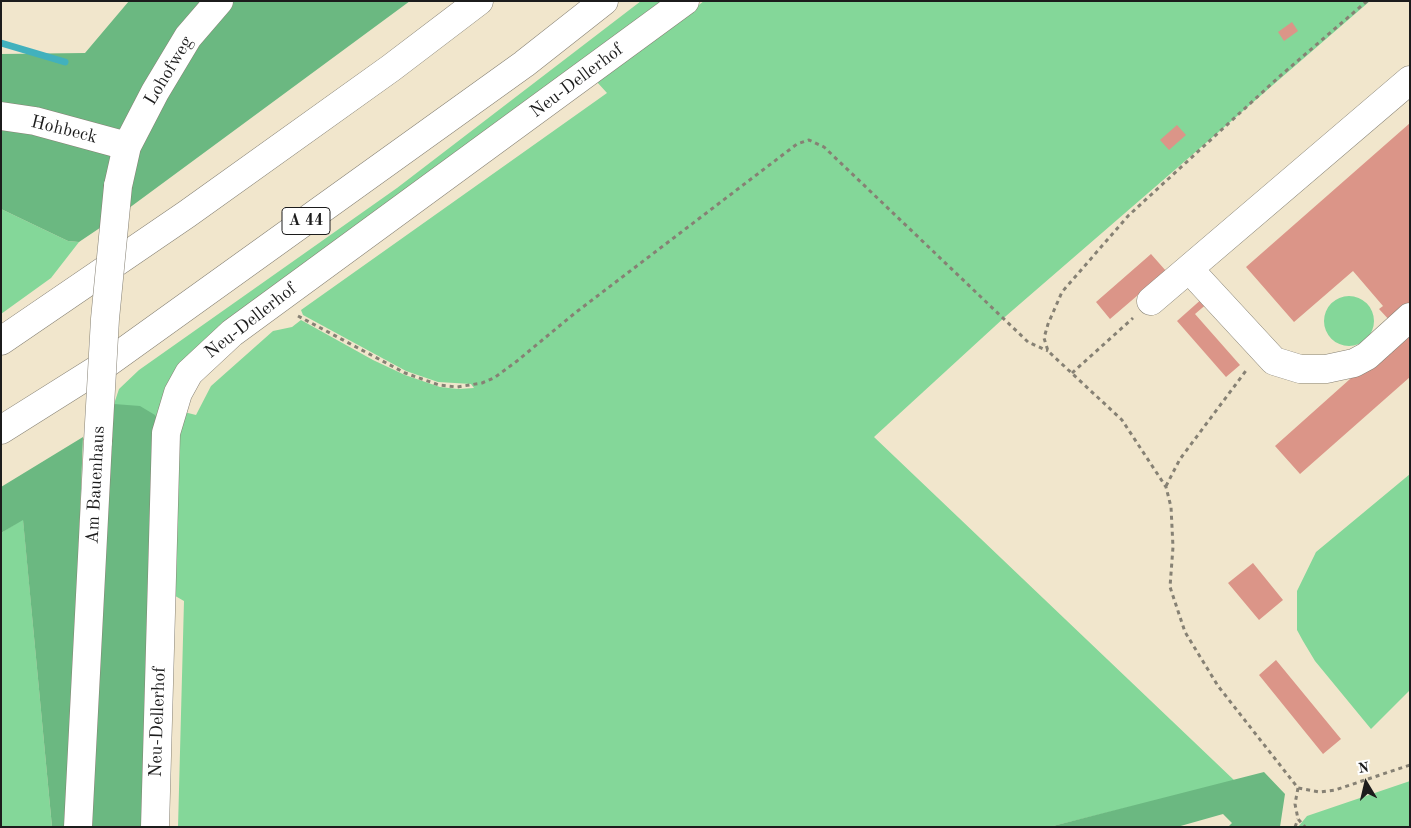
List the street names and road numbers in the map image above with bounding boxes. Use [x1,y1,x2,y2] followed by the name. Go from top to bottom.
[140,33,198,109] street label: Lohofweg
[526,39,628,123] street label: Neu-Dellerhof
[29,111,99,149] street label: Hohbeck
[282,208,330,235] road number: A 44
[201,278,301,364] street label: Neu-Dellerhof
[82,425,110,545] street label: Am Bauenhaus
[145,666,171,778] street label: Neu-Dellerhof

